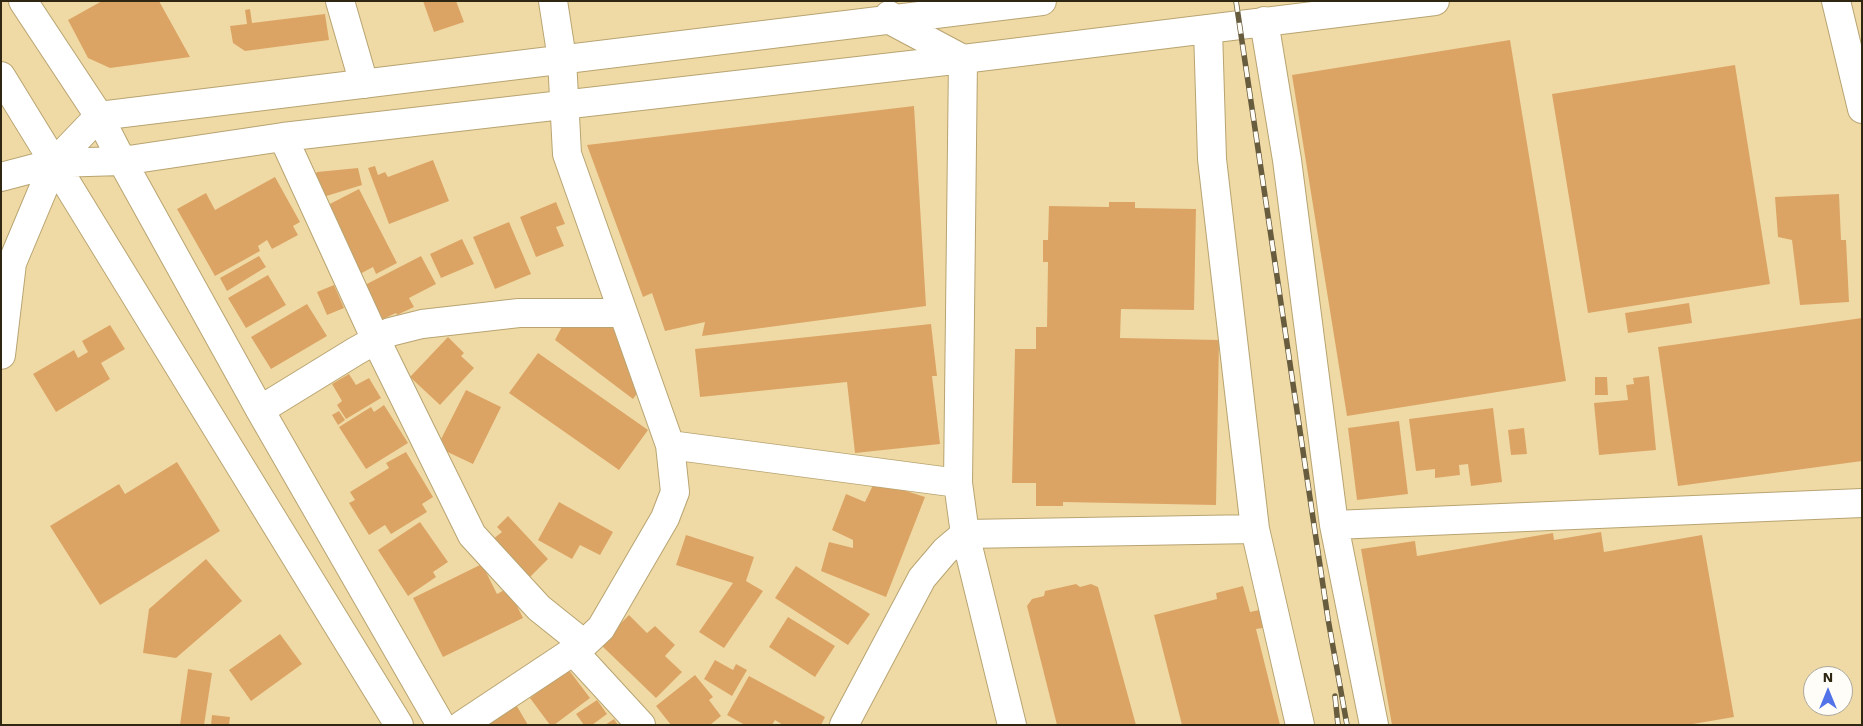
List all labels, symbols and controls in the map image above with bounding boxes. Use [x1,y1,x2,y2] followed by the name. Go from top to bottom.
[1803,666,1853,716] north arrow
[1823,669,1833,685] text: N

